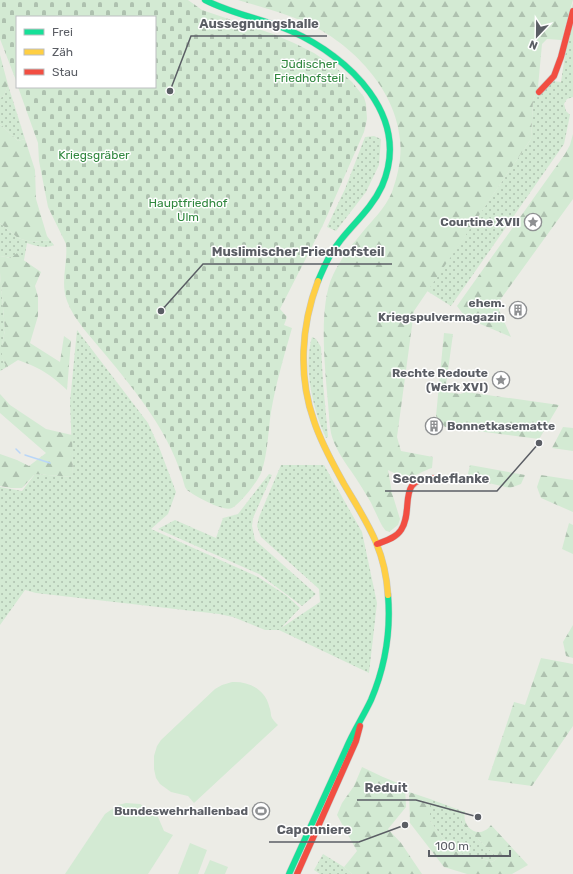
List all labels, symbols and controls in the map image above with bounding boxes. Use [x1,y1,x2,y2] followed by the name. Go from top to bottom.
[191,11,327,36] callout: Aussegnungshalle
[16,16,156,88] legend
[199,16,319,31] text: Aussegnungshalle
[517,16,557,56] north arrow
[52,25,73,39] text: Frei
[527,37,540,52] text: N
[52,45,73,59] text: Zäh
[274,57,344,85] park label: Jüdischer Friedhofsteil
[52,65,78,79] text: Stau
[58,148,130,162] park label: Kriegsgräber
[149,196,228,224] park label: Hauptfriedhof Ulm
[523,212,543,232] place icon: Courtine XVII
[440,215,520,229] place label: Courtine XVII
[203,239,392,264] callout: Muslimischer Friedhofsteil
[212,244,384,259] text: Muslimischer Friedhofsteil
[378,296,505,324] place label: ehem. Kriegspulvermagazin
[508,300,528,320] building icon: ehem. Kriegspulvermagazin
[392,366,488,394] place label: Rechte Redoute (Werk XVI)
[491,370,511,390] place icon: Rechte Redoute (Werk XVI)
[424,416,444,436] building icon: Bonnetkasematte
[447,419,555,433] place label: Bonnetkasematte
[385,466,497,491] callout: Secondeflanke
[393,471,489,486] text: Secondeflanke
[357,775,416,800] callout: Reduit
[365,780,407,795] text: Reduit
[251,801,271,821] sports icon: Bundeswehrhallenbad
[114,804,248,818] place label: Bundeswehrhallenbad
[269,817,359,842] callout: Caponniere
[277,822,352,837] text: Caponniere
[429,832,510,858] scale bar
[435,839,469,853] text: 100 m

